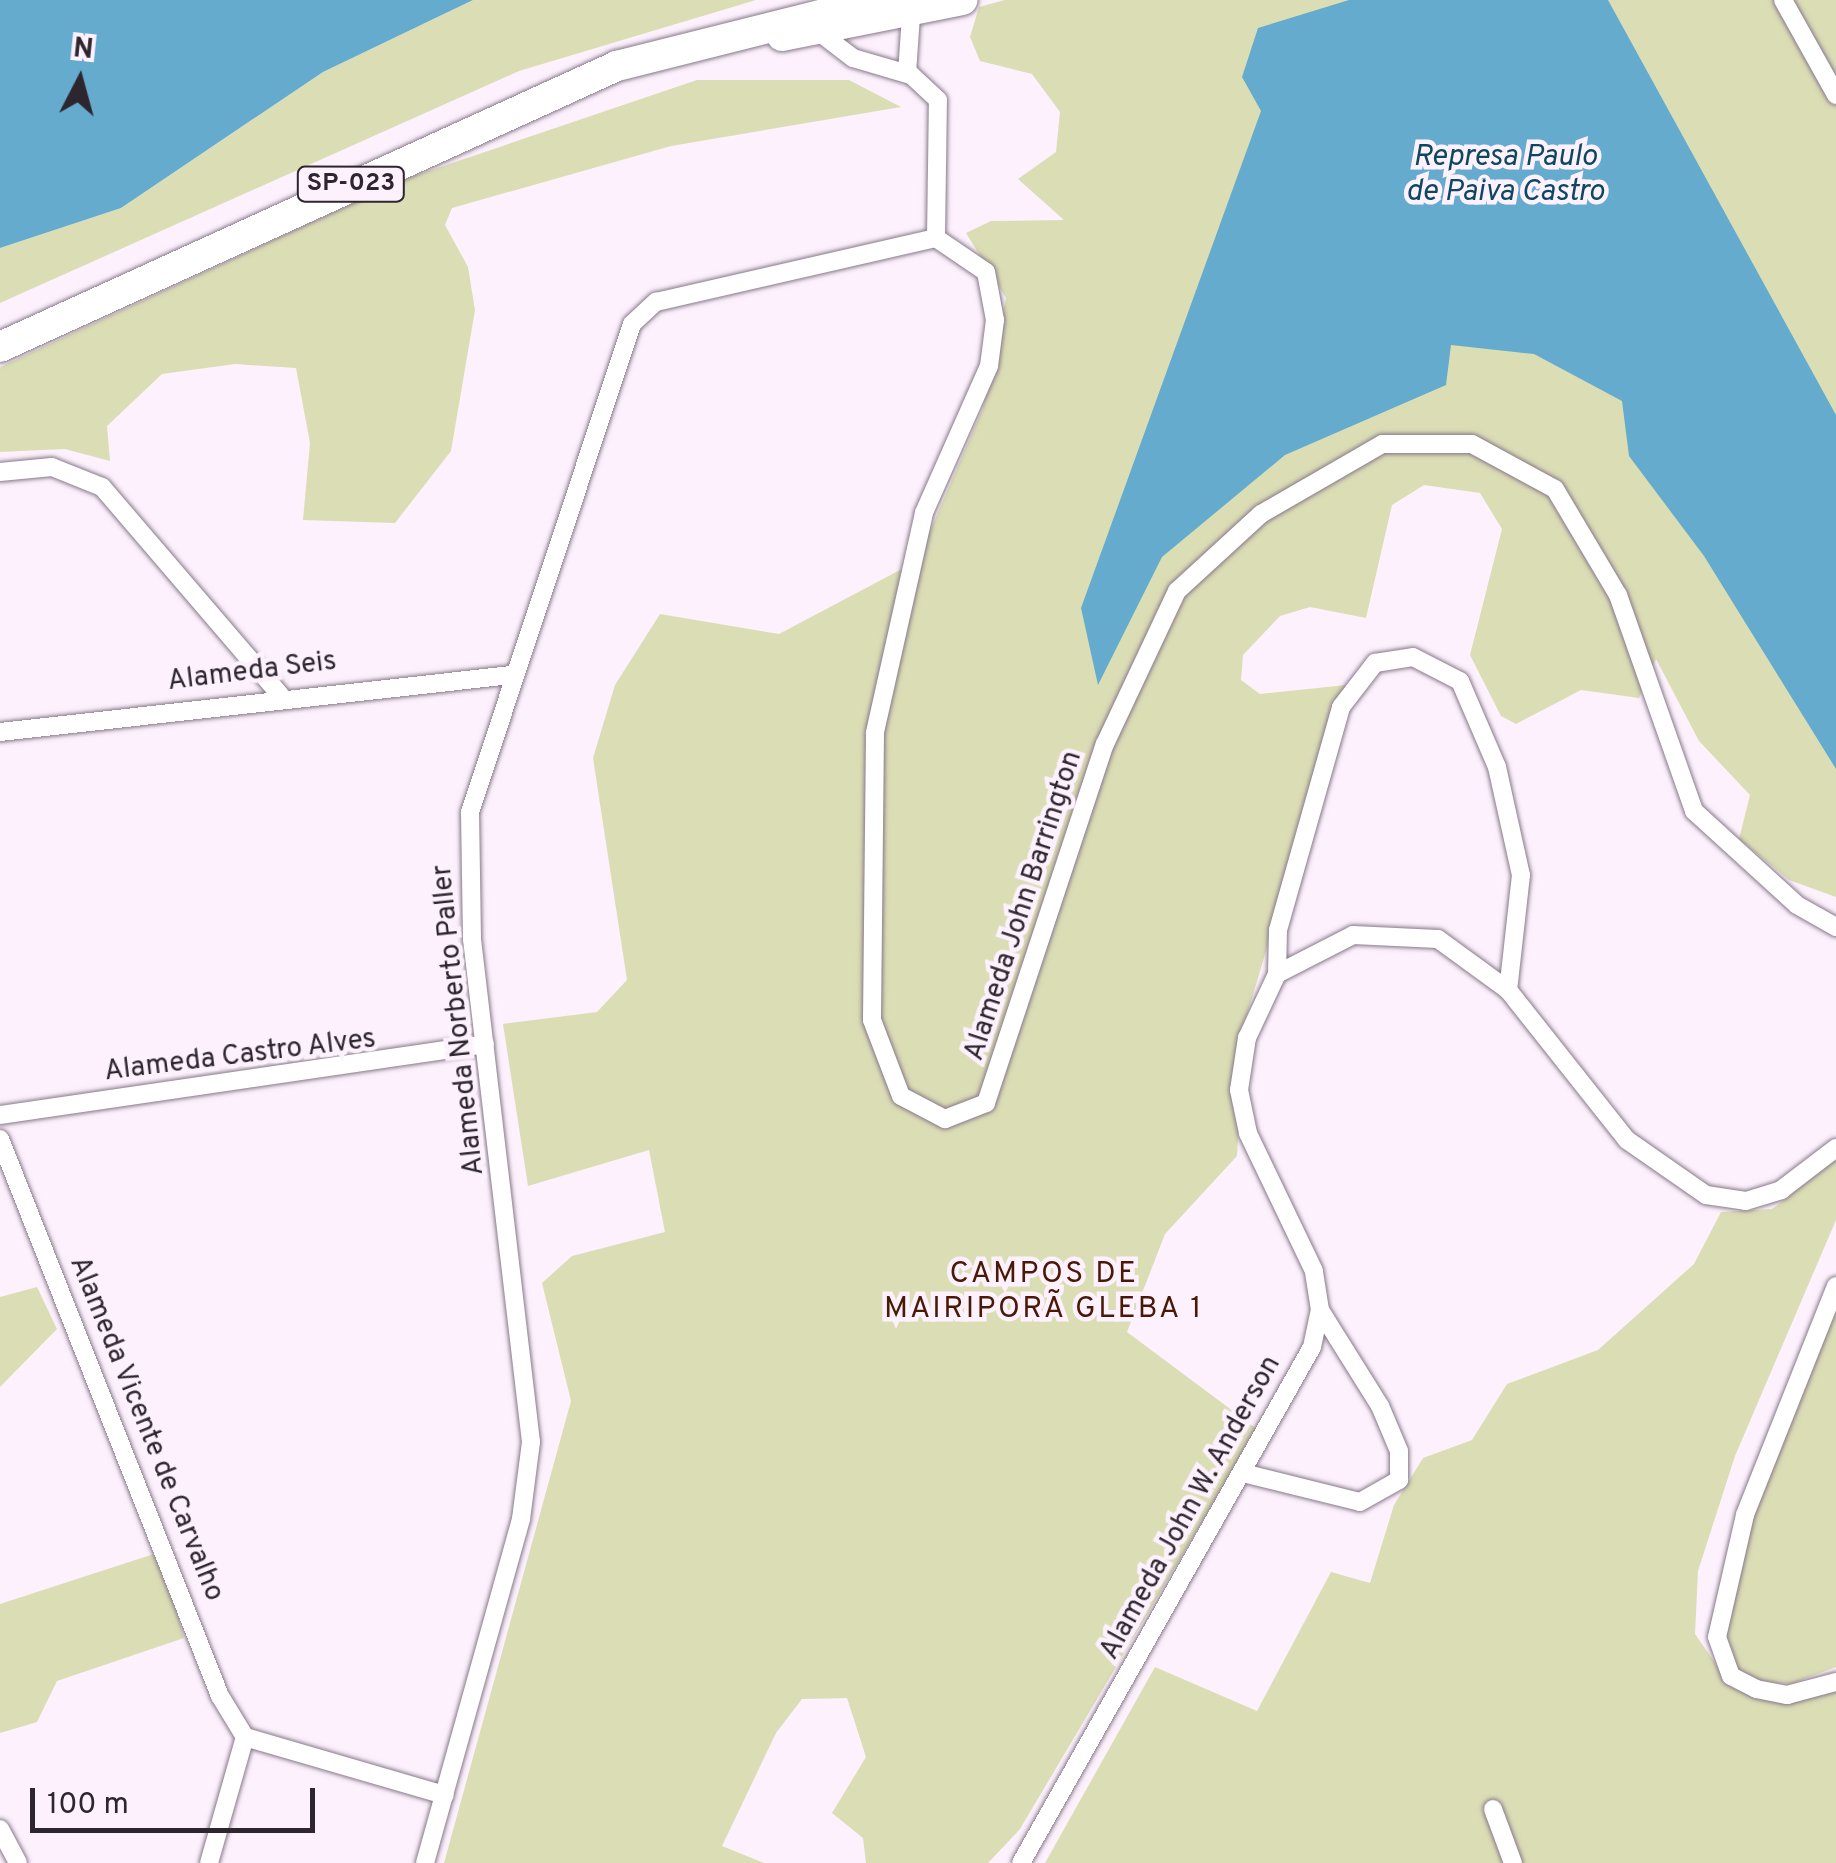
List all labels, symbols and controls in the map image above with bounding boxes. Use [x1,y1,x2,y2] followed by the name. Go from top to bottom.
[30,30,130,130] north arrow
[71,31,95,69] text: N
[1406,140,1604,210] water label: Represa Paulo de Paiva Castro
[296,164,406,204] road number: SP-023
[166,645,338,699] street label: Alameda Seis
[958,747,1090,1065] street label: Alameda John Barrington
[426,863,492,1177] street label: Alameda Norberto Paller
[102,1023,378,1089] street label: Alameda Castro Alves
[61,1251,231,1607] street label: Alameda Vicente de Carvalho
[883,1257,1205,1328] district label: CAMPOS DE MAIRIPORÃ GLEBA 1
[1093,1349,1289,1667] street label: Alameda John W. Anderson
[35,1768,320,1830] scale bar
[47,1787,129,1824] text: 100 m

